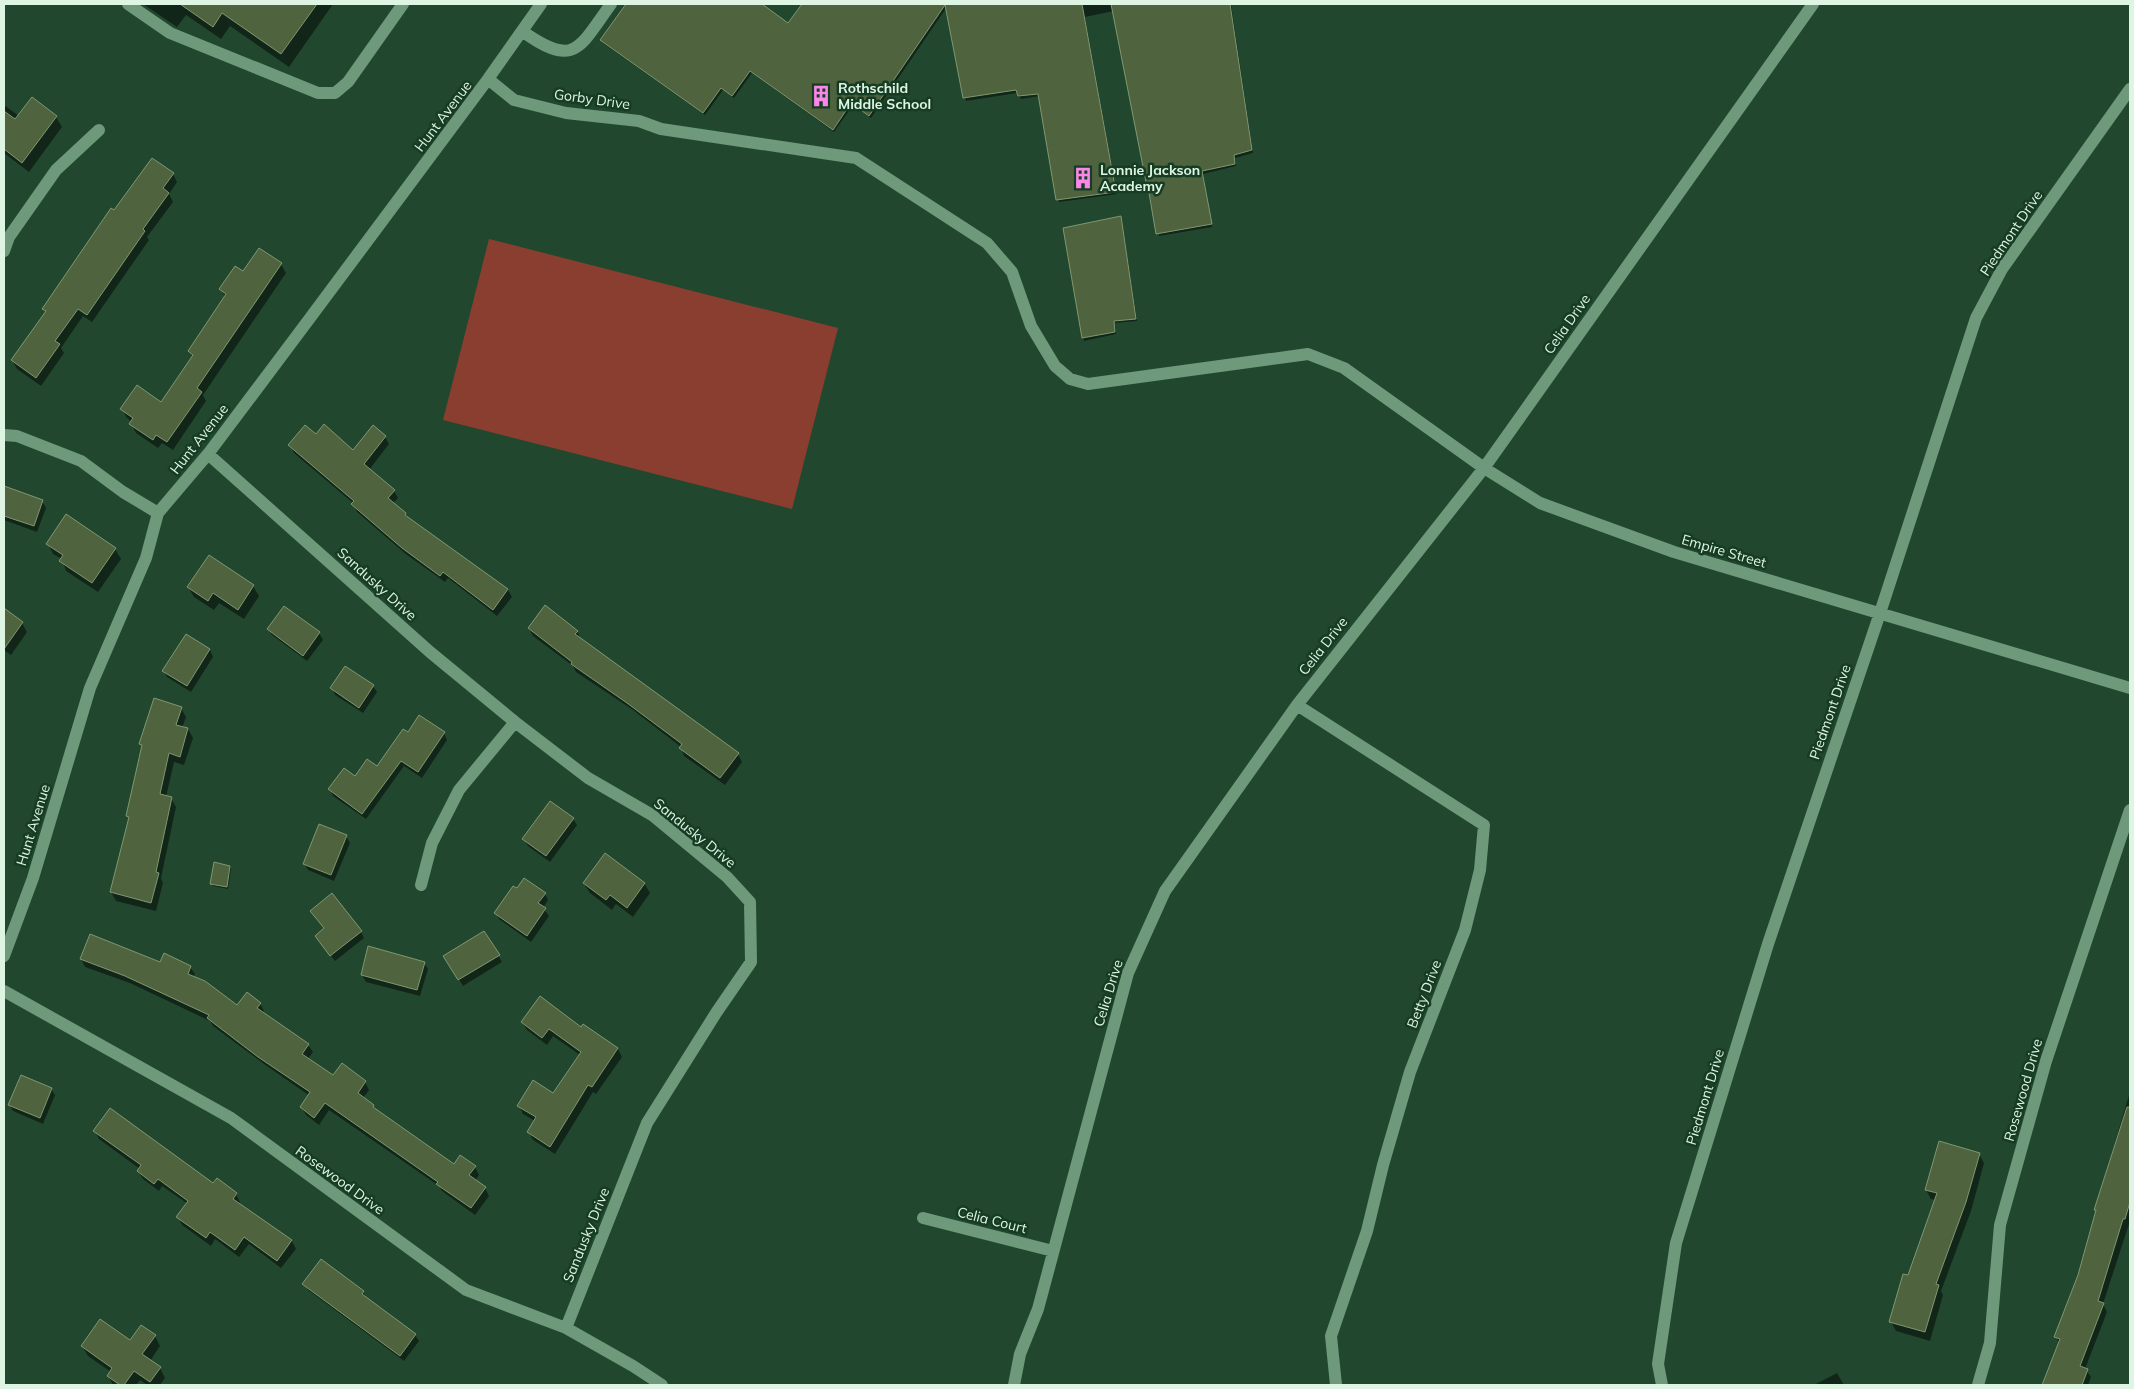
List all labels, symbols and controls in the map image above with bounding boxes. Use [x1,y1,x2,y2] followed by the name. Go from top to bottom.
[410,77,476,155] street label: Hunt Avenue
[838,79,931,113] place label: Rothschild Middle School
[808,83,834,109] building icon: Rothschild Middle School
[553,85,631,113] street label: Gorby Drive
[1100,161,1200,195] place label: Lonnie Jackson Academy
[1070,165,1096,191] building icon: Lonnie Jackson Academy
[1976,187,2046,279] street label: Piedmont Drive
[1540,290,1594,358] street label: Celia Drive
[166,400,232,478] street label: Hunt Avenue
[1680,530,1769,572] street label: Empire Street
[334,544,420,624] street label: Sandusky Drive
[1295,613,1351,679] street label: Celia Drive
[1805,662,1855,762] street label: Piedmont Drive
[12,782,54,868] street label: Hunt Avenue
[650,794,740,872] street label: Sandusky Drive
[1089,957,1127,1029] street label: Celia Drive
[1403,957,1445,1031] street label: Betty Drive
[2000,1037,2046,1143] street label: Rosewood Drive
[1682,1047,1728,1147] street label: Piedmont Drive
[292,1142,388,1218] street label: Rosewood Drive
[559,1185,613,1285] street label: Sandusky Drive
[955,1203,1029,1237] street label: Celia Court

